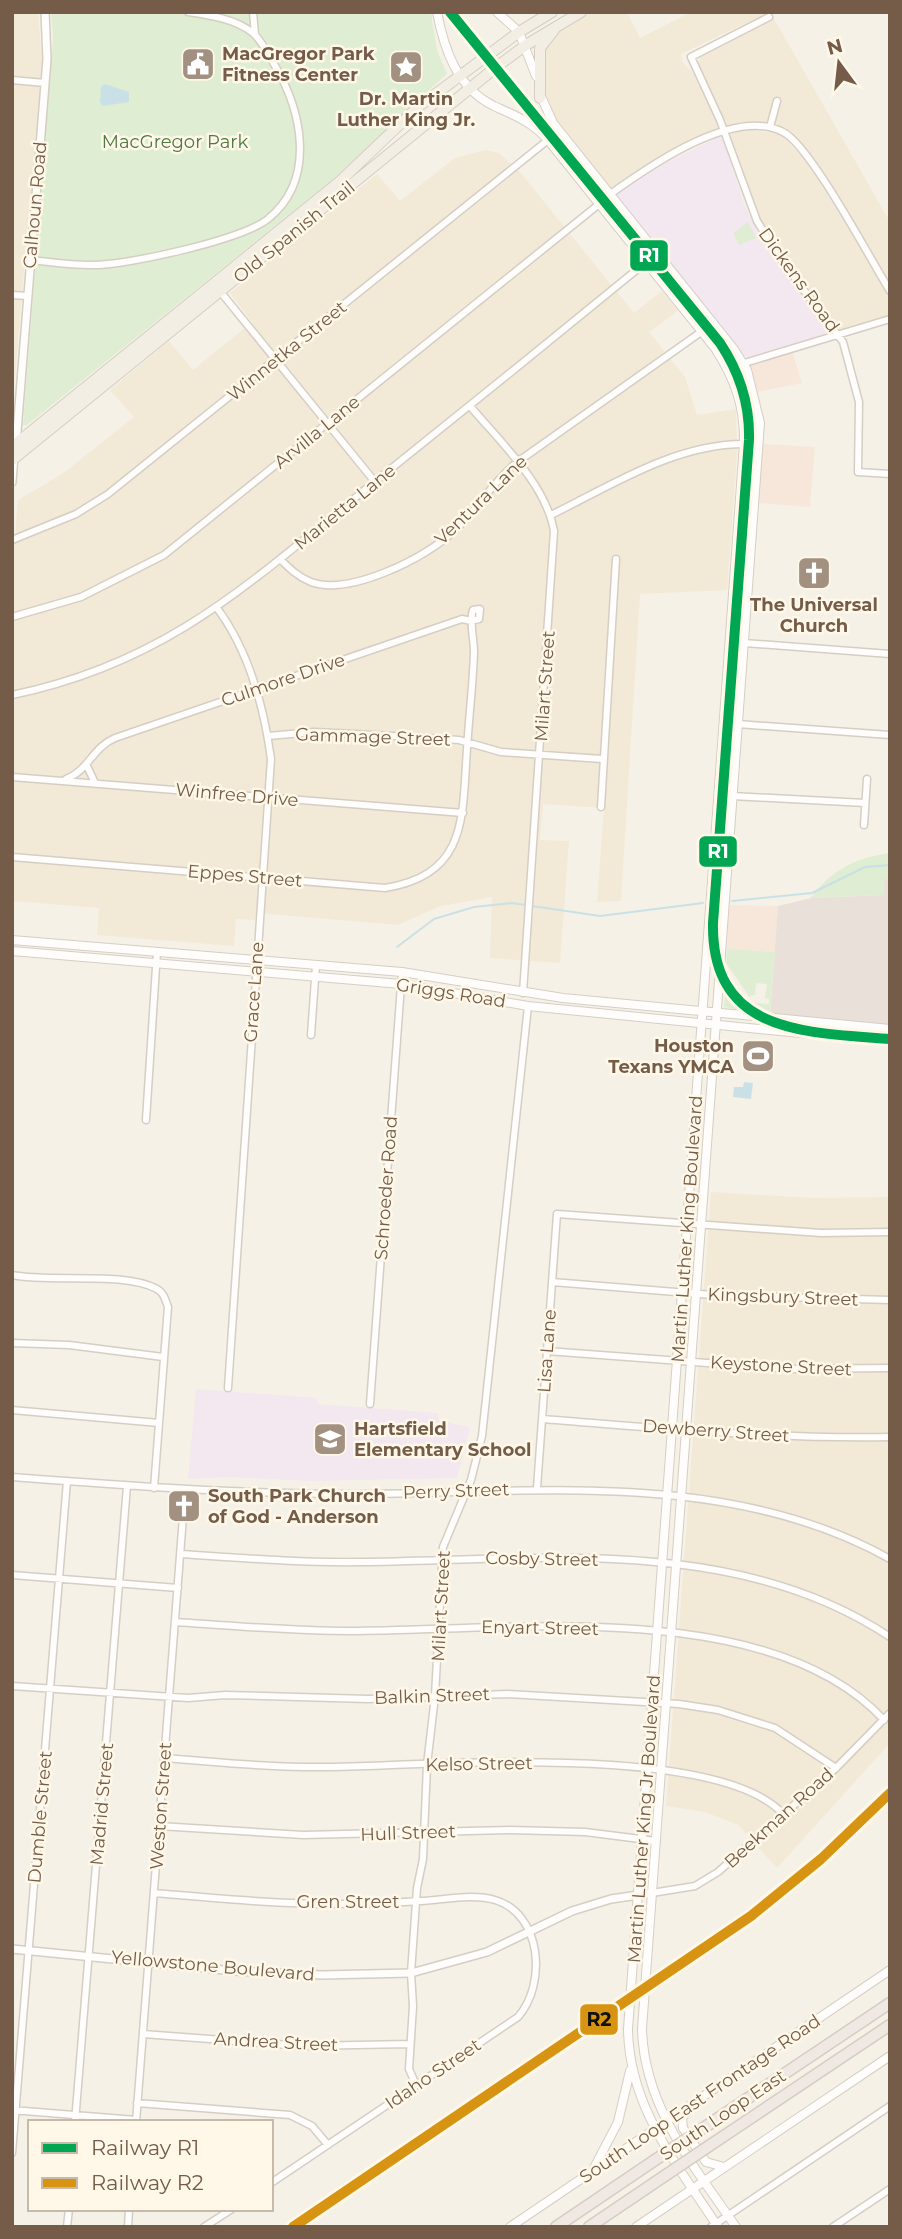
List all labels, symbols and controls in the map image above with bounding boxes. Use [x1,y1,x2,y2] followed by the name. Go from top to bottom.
[804,28,874,98] north arrow
[824,34,845,60] text: N
[222,43,375,86] place label: MacGregor Park Fitness Center
[179,45,217,83] public building icon: MacGregor Park Fitness Center
[387,48,425,86] place icon: Dr. Martin Luther King Jr.
[337,88,476,131] place label: Dr. Martin Luther King Jr.
[102,131,248,153] park label: MacGregor Park
[18,140,52,270] street label: Calhoun Road
[229,176,359,288] street label: Old Spanish Trail
[754,223,844,337] street label: Dickens Road
[629,239,669,272] line badge: R1
[638,244,660,267] text: R1
[223,296,351,406] street label: Winnetka Street
[270,391,365,473] street label: Arvilla Lane
[430,450,532,550] street label: Ventura Lane
[290,459,400,555] street label: Marietta Lane
[795,554,833,592] church icon: The Universal Church
[750,594,878,637] place label: The Universal Church
[530,630,560,742] street label: Milart Street
[218,648,348,711] street label: Culmore Drive
[295,723,451,751] street label: Gammage Street
[175,779,300,811] street label: Winfree Drive
[698,835,738,868] line badge: R1
[707,840,729,863] text: R1
[187,860,303,892] street label: Eppes Street
[240,941,268,1043] street label: Grace Lane
[394,973,508,1013] street label: Griggs Road
[608,1035,734,1078] place label: Houston Texans YMCA
[739,1037,777,1075] sports icon: Houston Texans YMCA
[667,1095,707,1363] street label: Martin Luther King Boulevard
[370,1115,402,1261] street label: Schroeder Road
[707,1283,859,1311] street label: Kingsbury Street
[533,1308,561,1394] street label: Lisa Lane
[710,1351,852,1381] street label: Keystone Street
[642,1415,790,1447] street label: Dewberry Street
[354,1418,531,1461] place label: Hartsfield Elementary School
[311,1420,349,1458] school or university icon: Hartsfield Elementary School
[402,1478,510,1504] street label: Perry Street
[208,1485,386,1528] place label: South Park Church of God - Anderson
[165,1487,203,1525] church icon: South Park Church of God - Anderson
[485,1547,599,1571] street label: Cosby Street
[427,1550,455,1662] street label: Milart Street
[481,1616,599,1640] street label: Enyart Street
[623,1674,665,1964] street label: Martin Luther King Jr Boulevard
[374,1683,490,1709] street label: Balkin Street
[146,1741,176,1871] street label: Weston Street
[86,1742,118,1866] street label: Madrid Street
[23,1750,57,1884] street label: Dumble Street
[425,1752,533,1776] street label: Kelso Street
[720,1763,838,1873] street label: Beekman Road
[360,1820,456,1846] street label: Hull Street
[296,1891,400,1913] street label: Gren Street
[110,1946,316,1986] street label: Yellowstone Boulevard
[579,2003,619,2036] line badge: R2
[586,2008,612,2031] text: R2
[575,2010,825,2188] street label: South Loop East Frontage Road
[213,2028,339,2056] street label: Andrea Street
[381,2034,485,2114] street label: Idaho Street
[656,2065,790,2165] street label: South Loop East
[28,2120,273,2211] legend
[91,2135,199,2160] text: Railway R1
[91,2170,204,2195] text: Railway R2

